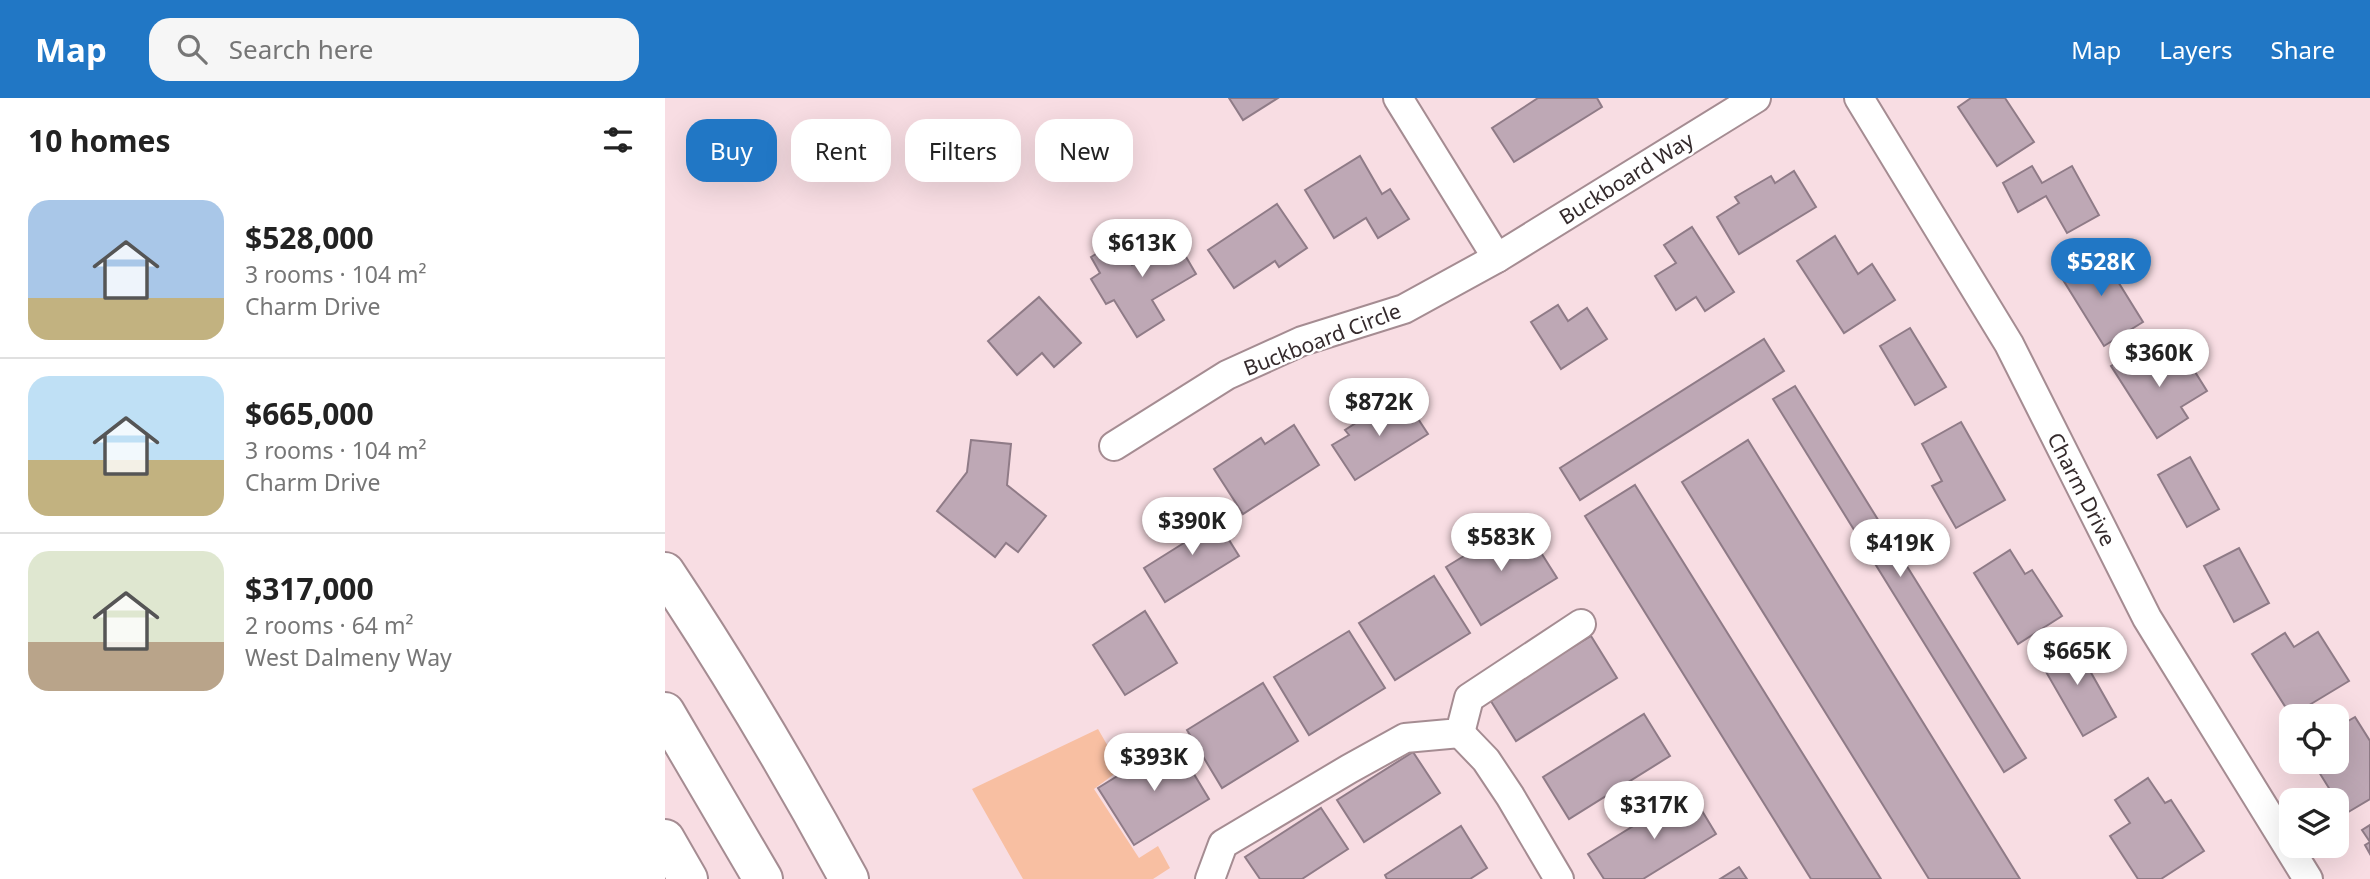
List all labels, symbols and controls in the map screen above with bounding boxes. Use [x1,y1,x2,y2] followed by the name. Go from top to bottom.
[149,18,639,81] search box
[35,27,107,72] text: Map
[173,30,211,68] icon: search
[229,31,373,67] text: Search here
[2071,33,2121,66] text: Map
[2159,33,2233,66] text: Layers
[2271,33,2335,66] text: Share
[686,119,777,182] chip: Buy
[791,119,891,182] chip: Rent
[905,119,1021,182] chip: Filters
[1035,119,1133,182] chip: New
[28,120,171,161] text: 10 homes
[599,121,637,159] icon: filters
[1553,125,1699,231] street label: Buckboard Way
[245,217,374,258] text: $528,000
[1093,220,1191,279] pin: $613K
[1108,226,1176,258] text: $613K
[84,228,168,312] icon: home
[2052,238,2150,298] pin: $528K
[2067,245,2135,277] text: $528K
[245,258,427,290] text: 3 rooms · 104 m²
[245,290,381,322] text: Charm Drive
[1239,296,1405,382] street label: Buckboard Circle
[2110,330,2208,389] pin: $360K
[2125,336,2193,368] text: $360K
[1330,378,1428,438] pin: $872K
[1345,385,1413,417] text: $872K
[245,393,374,434] text: $665,000
[84,404,168,488] icon: home
[2041,428,2123,550] street label: Charm Drive
[245,434,427,466] text: 3 rooms · 104 m²
[245,466,381,498] text: Charm Drive
[1143,498,1241,557] pin: $390K
[1158,504,1226,536] text: $390K
[1452,514,1550,573] pin: $583K
[1851,519,1949,579] pin: $419K
[1467,520,1535,552] text: $583K
[1866,526,1934,558] text: $419K
[245,568,374,609] text: $317,000
[84,579,168,663] icon: home
[245,609,414,641] text: 2 rooms · 64 m²
[2028,628,2126,687] pin: $665K
[2043,634,2111,666] text: $665K
[245,641,452,673] text: West Dalmeny Way
[2279,704,2349,858] map controls
[2279,704,2349,774] button: locate
[1105,734,1203,793] pin: $393K
[1120,740,1188,772] text: $393K
[1605,782,1703,841] pin: $317K
[1620,788,1688,820] text: $317K
[2279,788,2349,858] button: layers

